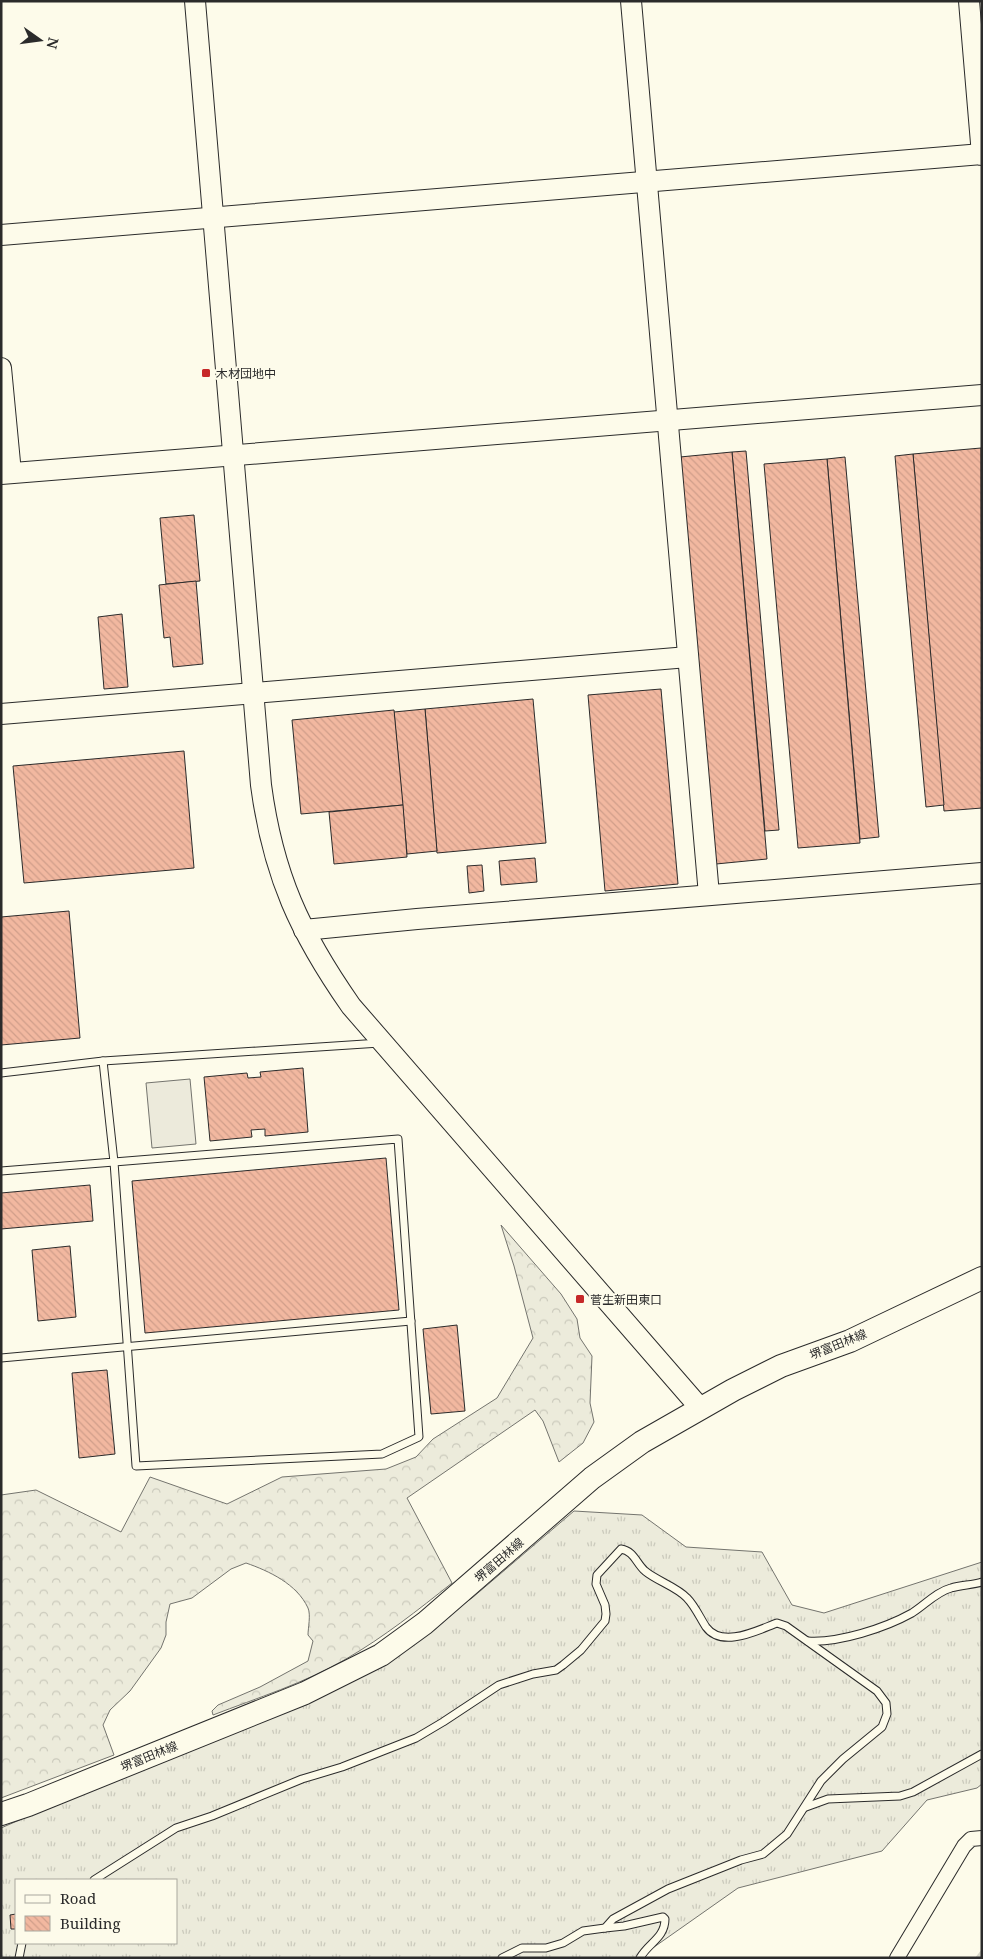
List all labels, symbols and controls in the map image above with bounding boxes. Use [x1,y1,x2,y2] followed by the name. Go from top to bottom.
[15,15,65,65] north arrow
[43,36,64,51] text: N
[216,365,276,382] place label: 木材団地中
[200,367,212,379] marker: 木材団地中
[590,1291,662,1308] place label: 菅生新田東口
[574,1293,586,1305] marker: 菅生新田東口
[807,1325,869,1363] street label: 堺富田林線
[471,1534,527,1586] street label: 堺富田林線
[118,1737,180,1775] street label: 堺富田林線
[15,1879,178,1944] legend
[60,1888,96,1908] text: Road
[60,1913,121,1933] text: Building

